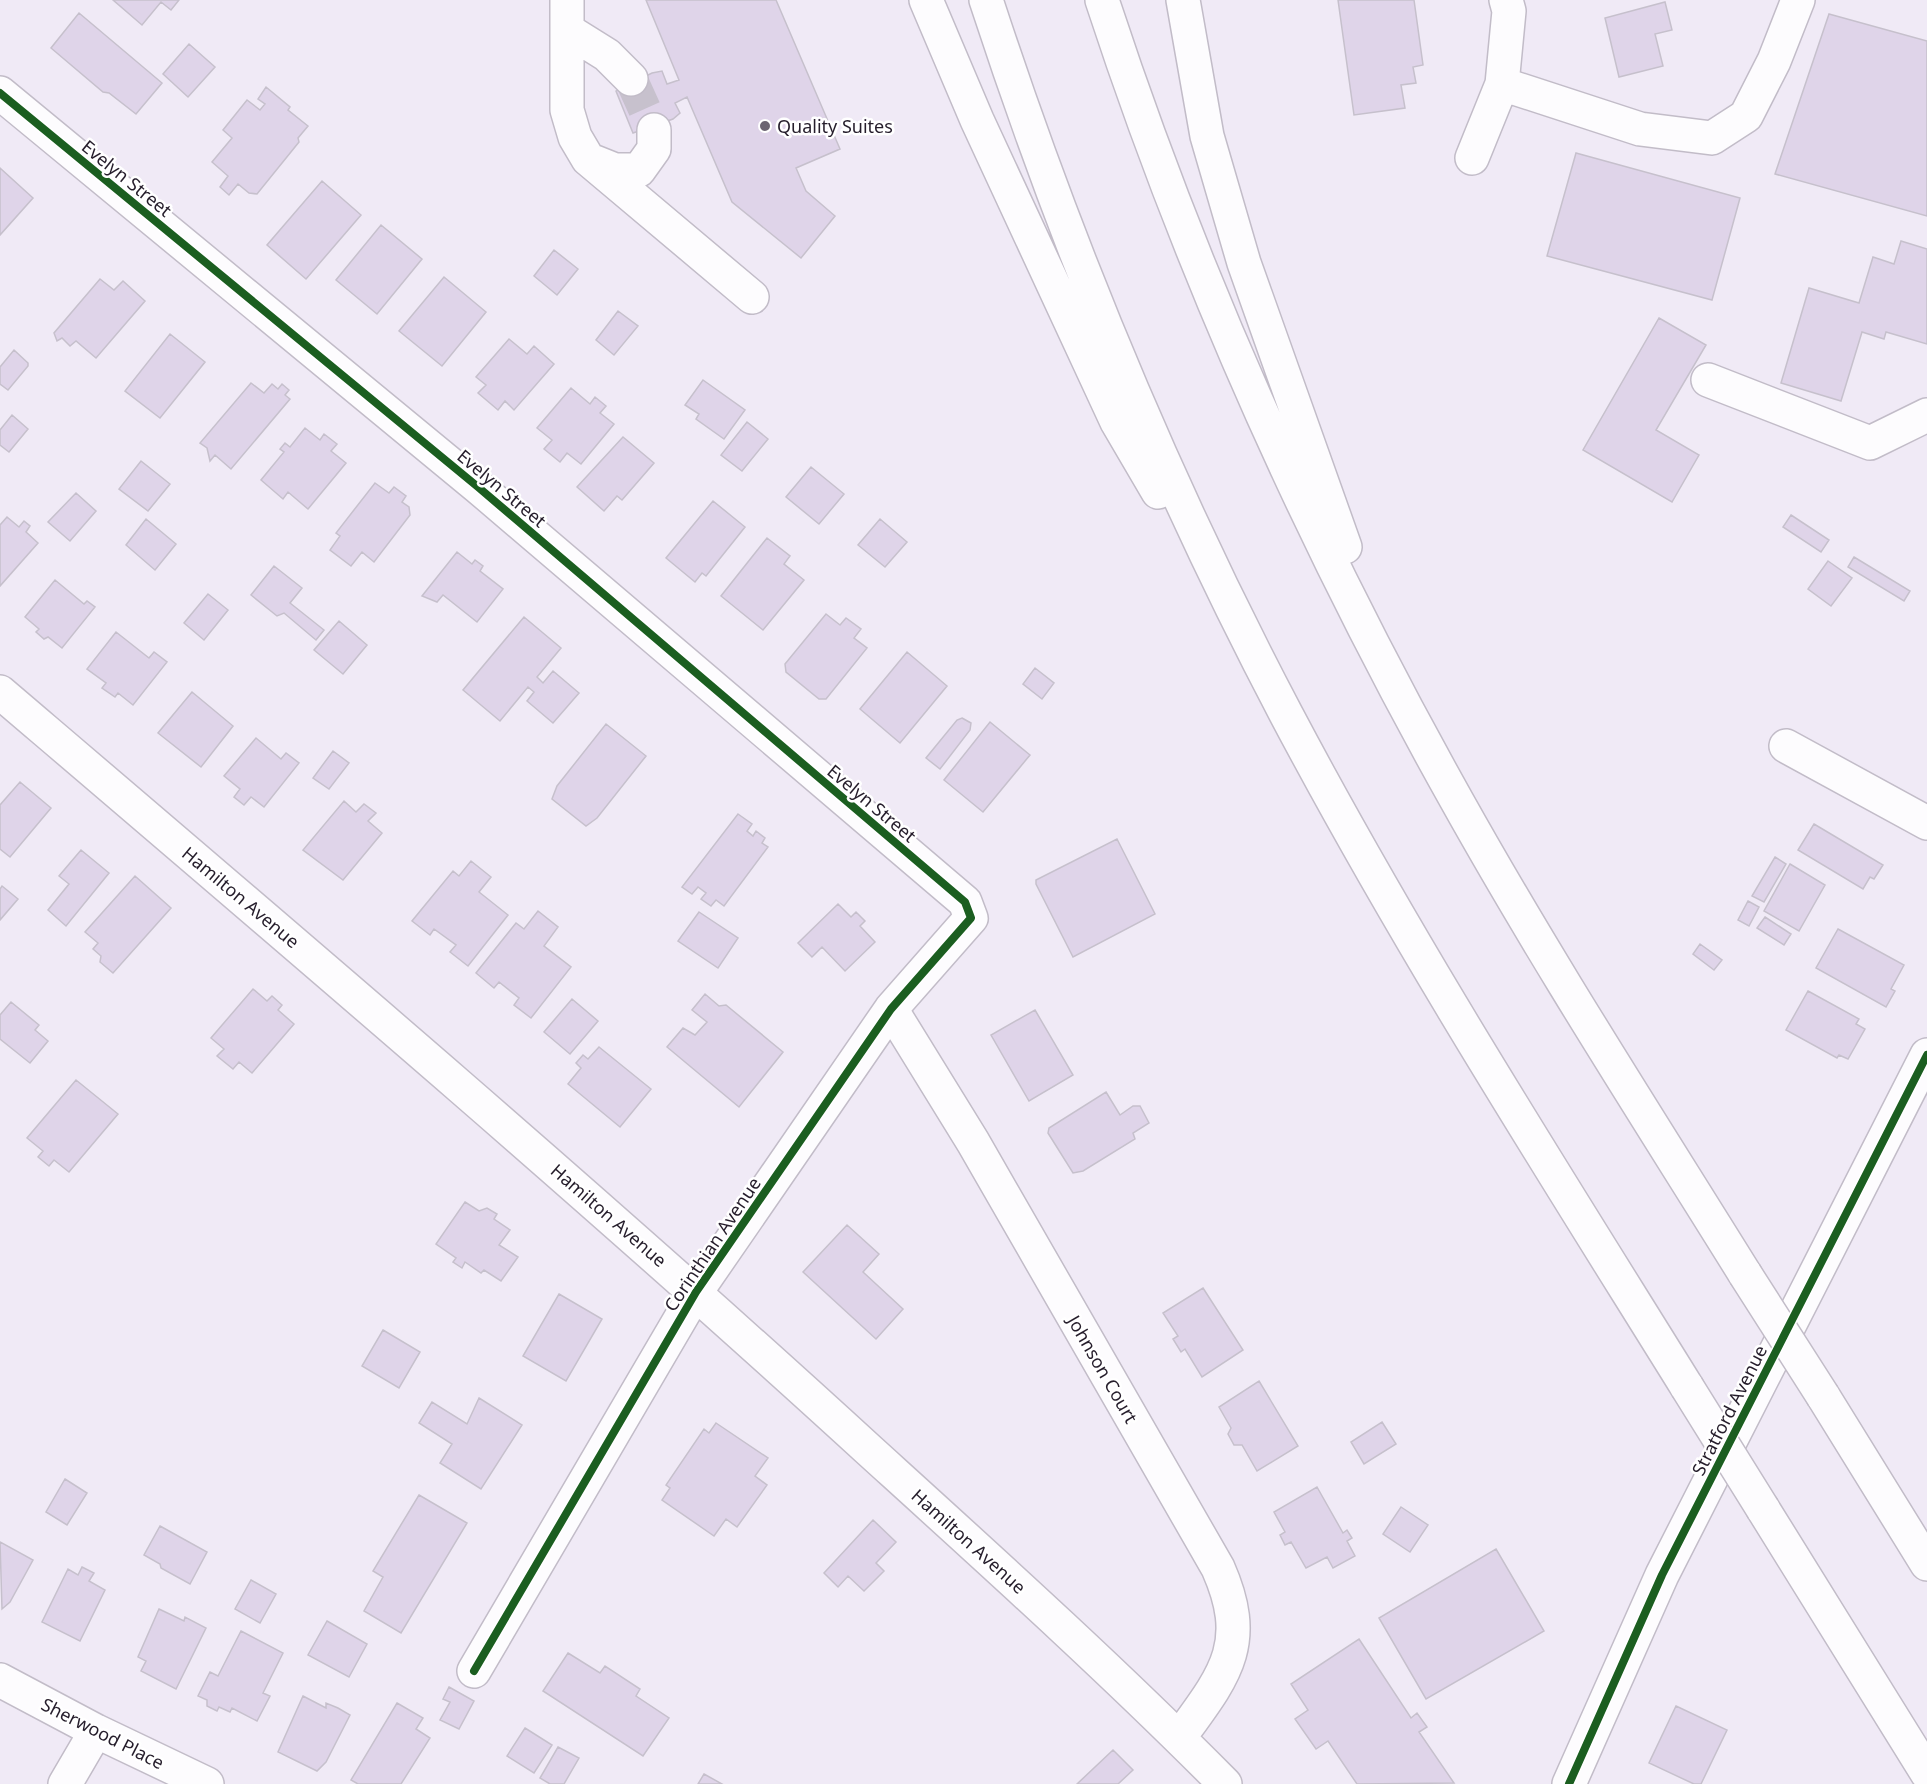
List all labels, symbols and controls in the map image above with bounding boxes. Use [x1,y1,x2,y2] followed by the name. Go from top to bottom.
[777,114,893,138] place label: Quality Suites
[758,119,772,133] marker: Quality Suites
[77,134,177,222] street label: Evelyn Street
[452,444,552,533] street label: Evelyn Street
[822,759,922,848] street label: Evelyn Street
[177,841,305,953] street label: Hamilton Avenue
[546,1158,672,1272] street label: Hamilton Avenue
[658,1172,766,1316] street label: Corinthian Avenue
[1061,1309,1144,1428] street label: Johnson Court
[1686,1341,1772,1479] street label: Stratford Avenue
[907,1483,1031,1599] street label: Hamilton Avenue
[38,1692,168,1774] street label: Sherwood Place

